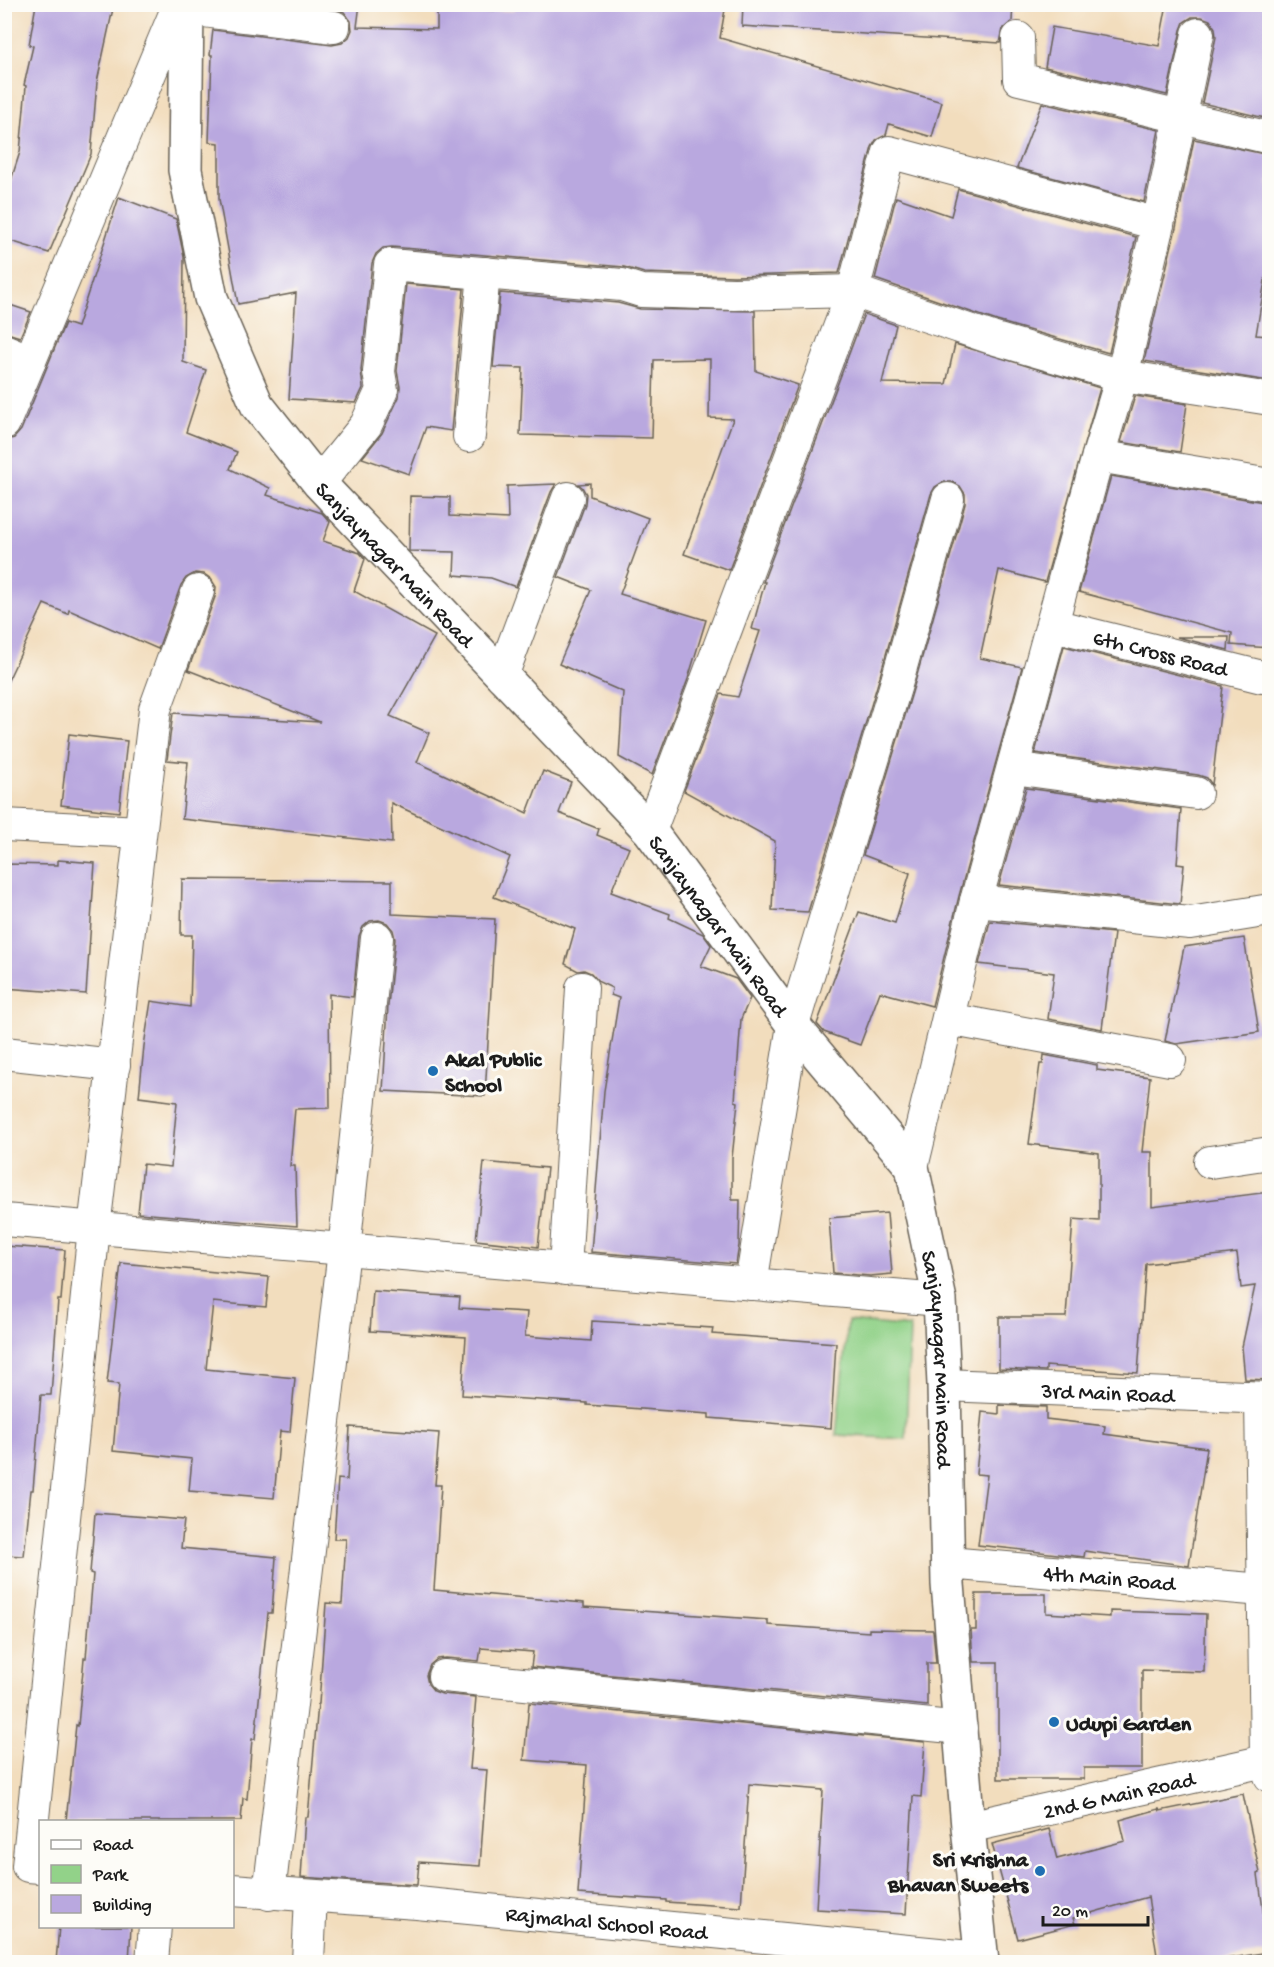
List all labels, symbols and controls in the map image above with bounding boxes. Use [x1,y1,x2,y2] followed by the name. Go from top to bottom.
[308,478,479,656] street label: Sanjaynagar Main Road
[1090,626,1232,685] street label: 6th Cross Road
[641,832,793,1025] street label: Sanjaynagar Main Road
[444,1049,543,1100] place label: Akal Public School
[426,1064,440,1078] marker: Akal Public School
[913,1249,955,1471] street label: Sanjaynagar Main Road
[1040,1380,1177,1411] street label: 3rd Main Road
[1042,1562,1178,1600] street label: 4th Main Road
[1066,1713,1192,1739] place label: Udupi Garden
[1047,1715,1061,1729] marker: Udupi Garden
[1041,1768,1199,1827] street label: 2nd G Main Road
[39,1820,234,1928] legend
[93,1836,134,1857] text: Road
[887,1849,1030,1900] place label: Sri Krishna Bhavan Sweets
[1033,1864,1047,1878] marker: Sri Krishna Bhavan Sweets
[92,1866,129,1887] text: Park
[1043,1889,1148,1927] scale bar
[92,1896,152,1917] text: Building
[1052,1902,1088,1923] text: 20 m
[504,1903,710,1949] street label: Rajmahal School Road

